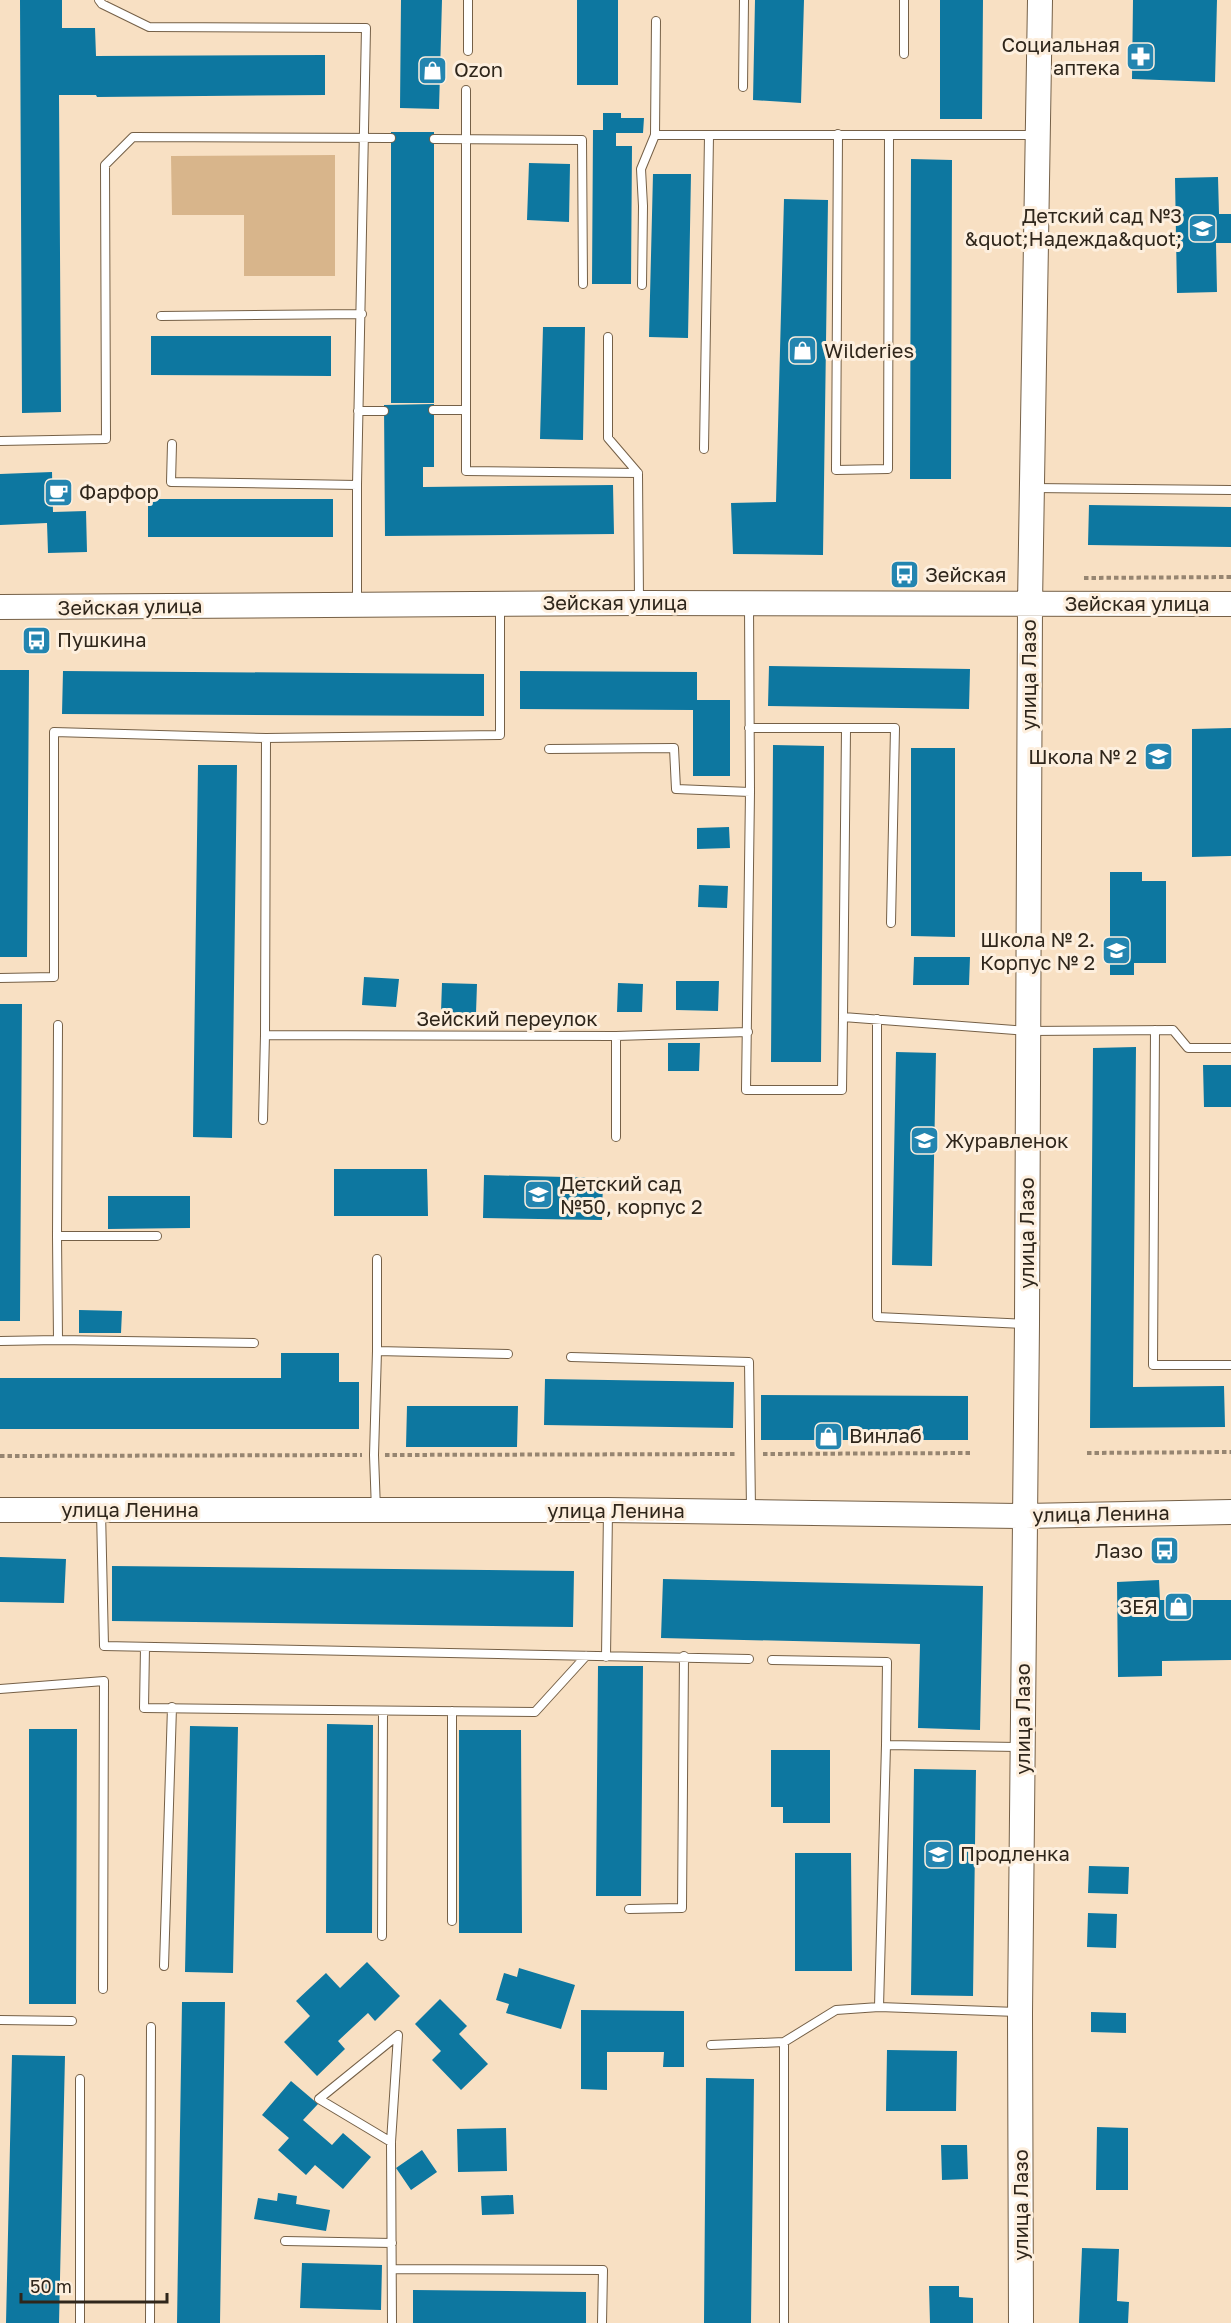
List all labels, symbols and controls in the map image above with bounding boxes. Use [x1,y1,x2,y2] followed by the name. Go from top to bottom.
[1001,32,1120,79] place label: Социальная аптека
[1125,40,1157,72] pharmacy icon: Социальная аптека
[417,54,449,86] shop icon: Ozon
[454,57,503,81] place label: Ozon
[965,203,1182,250] place label: Детский сад №3 &quot;Надежда&quot;
[1187,212,1219,244] school or university icon: Детский сад №3 &quot;Надежда&quot;
[787,335,819,367] shop icon: Wilderies
[824,338,914,362] place label: Wilderies
[42,476,74,508] cafe icon: Фарфор
[79,479,159,503] place label: Фарфор
[888,559,920,591] bus stop icon: Зейская
[925,562,1007,586] place label: Зейская
[542,590,688,614] street label: Зейская улица
[1064,591,1210,615] street label: Зейская улица
[57,593,203,619] street label: Зейская улица
[1016,619,1040,731] street label: улица Лазо
[20,624,52,656] bus stop icon: Пушкина
[57,627,147,651] place label: Пушкина
[1142,741,1174,773] school or university icon: Школа № 2
[1028,744,1137,768] place label: Школа № 2
[980,927,1095,974] place label: Школа № 2. Корпус № 2
[1100,935,1132,967] school or university icon: Школа № 2. Корпус № 2
[416,1006,598,1030] street label: Зейский переулок
[908,1125,940,1157] school or university icon: Журавленок
[945,1128,1069,1152] place label: Журавленок
[560,1171,703,1218] place label: Детский сад №50, корпус 2
[1014,1177,1038,1289] street label: улица Лазо
[523,1179,555,1211] school or university icon: Детский сад №50, корпус 2
[812,1420,844,1452] shop icon: Винлаб
[849,1423,922,1447] place label: Винлаб
[61,1497,199,1521] street label: улица Ленина
[547,1498,685,1522] street label: улица Ленина
[1032,1500,1170,1526] street label: улица Ленина
[1148,1535,1180,1567] bus stop icon: Лазо
[1095,1538,1143,1562] place label: Лазо
[1163,1591,1195,1623] shop icon: ЗЕЯ
[1119,1594,1158,1618] place label: ЗЕЯ
[1010,1663,1034,1775] street label: улица Лазо
[923,1838,955,1870] school or university icon: Продленка
[960,1841,1070,1865] place label: Продленка
[1008,2149,1032,2261] street label: улица Лазо
[21,2266,166,2304] scale bar
[30,2275,72,2297] text: 50 m

